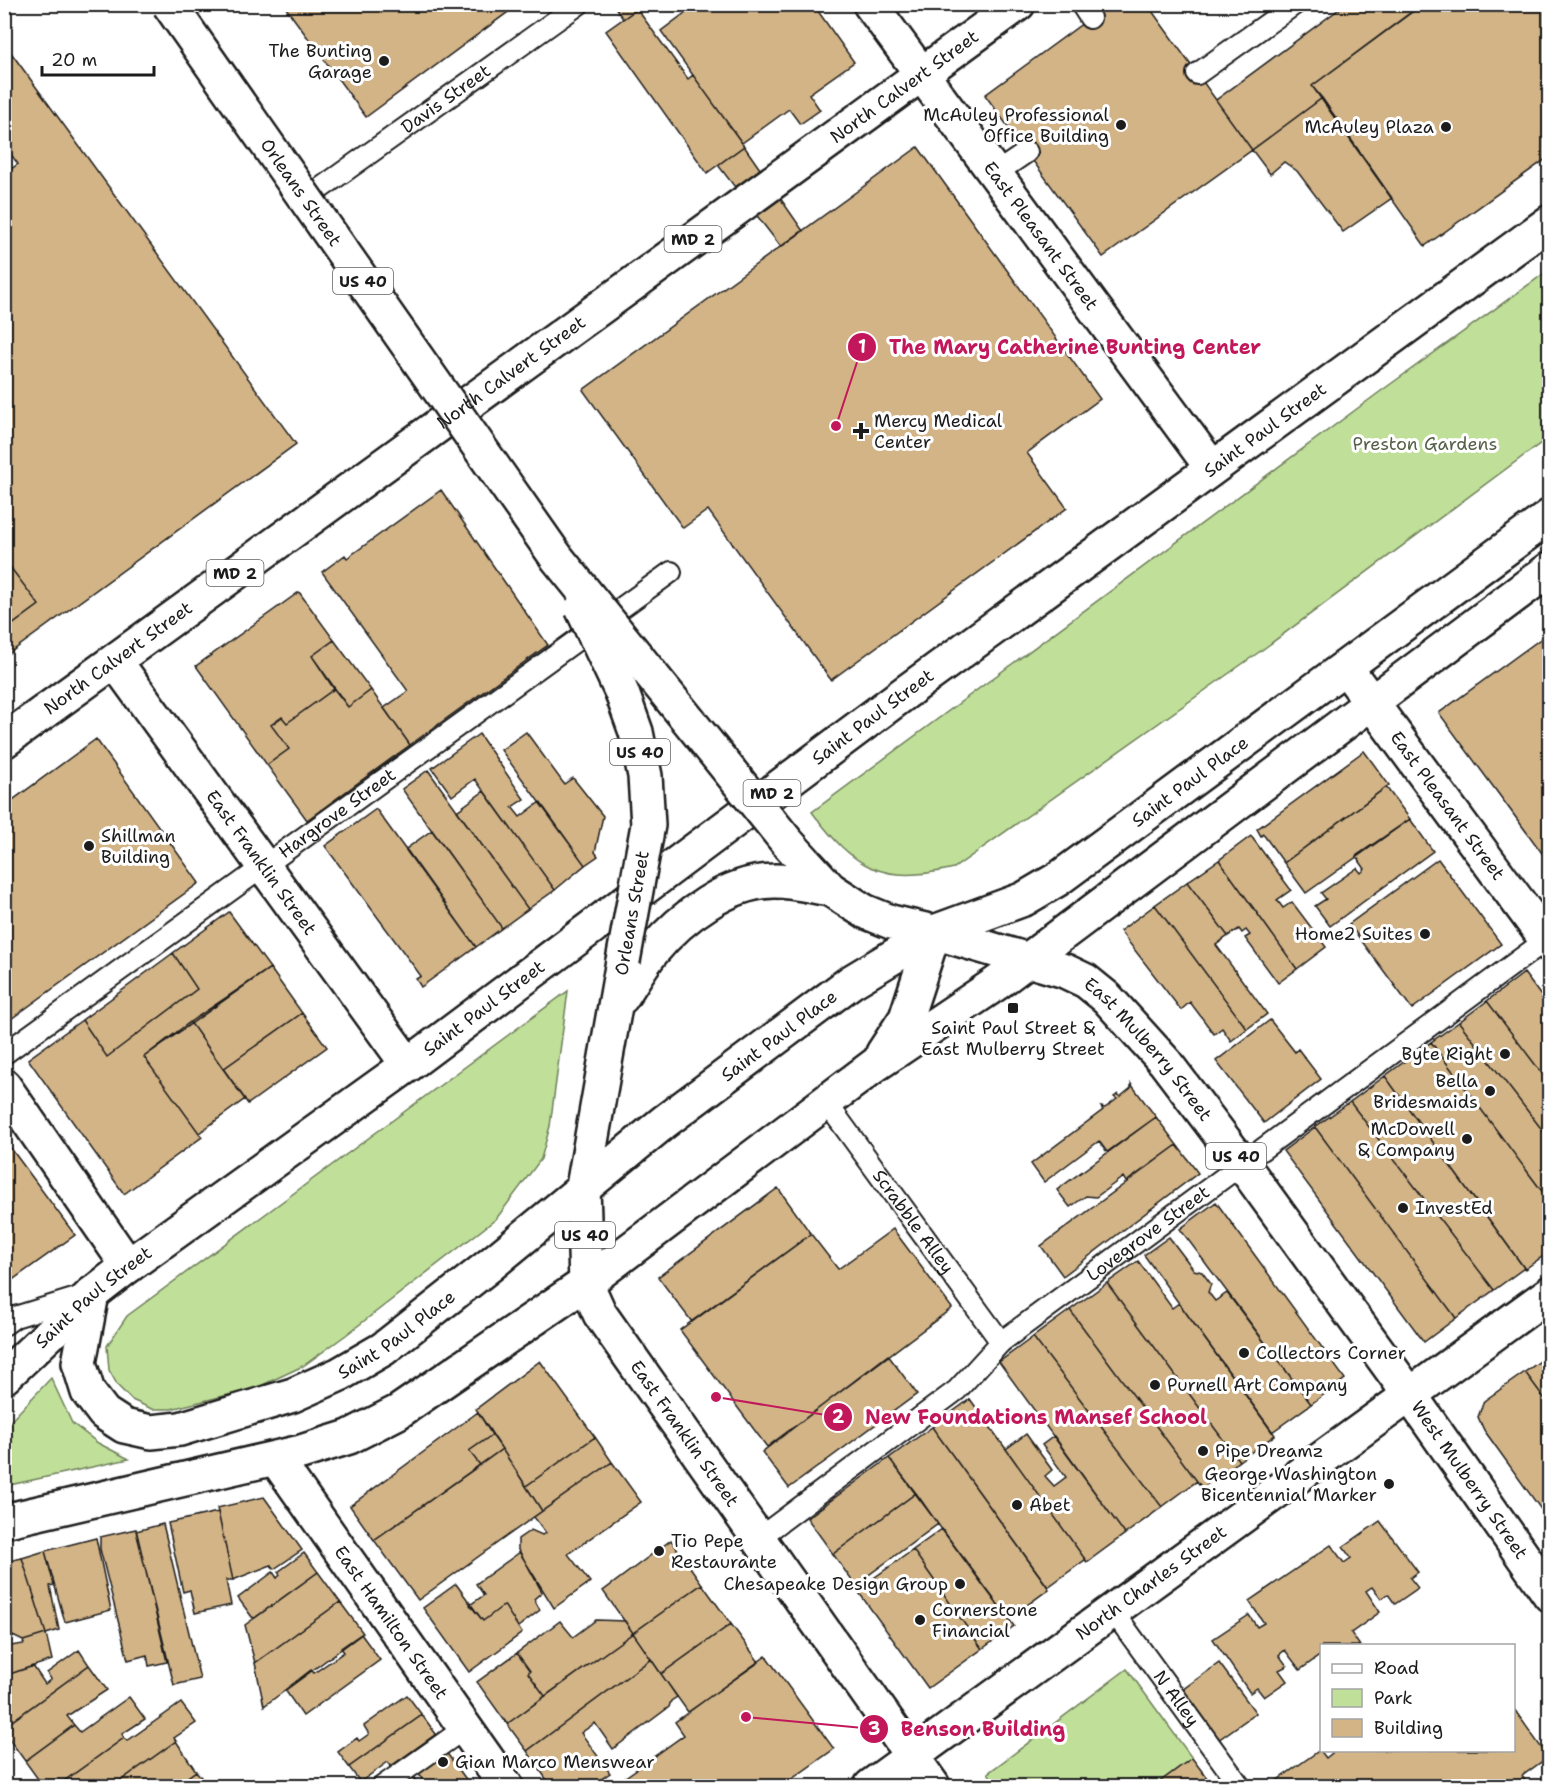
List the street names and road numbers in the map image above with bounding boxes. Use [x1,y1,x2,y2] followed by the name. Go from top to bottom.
[825,24,984,149] street label: North Calvert Street
[396,59,495,139] street label: Davis Street
[255,134,347,251] street label: Orleans Street
[978,157,1104,315] street label: East Pleasant Street
[664,226,722,252] road number: MD 2
[333,268,393,294] road number: US 40
[432,310,590,435] street label: North Calvert Street
[1199,377,1331,483] street label: Saint Paul Street
[206,560,264,586] road number: MD 2
[39,596,197,720] street label: North Calvert Street
[807,664,939,770] street label: Saint Paul Street
[1385,726,1510,885] street label: East Pleasant Street
[1127,731,1253,833] street label: Saint Paul Place
[610,739,670,765] road number: US 40
[274,763,401,864] street label: Hargrove Street
[744,780,800,806] road number: MD 2
[200,785,322,940] street label: East Franklin Street
[609,849,655,977] street label: Orleans Street
[418,955,550,1062] street label: Saint Paul Street
[1079,972,1218,1126] street label: East Mulberry Street
[716,984,842,1087] street label: Saint Paul Place
[1206,1143,1266,1169] road number: US 40
[867,1165,959,1279] street label: Scrabble Alley
[1082,1180,1214,1287] street label: Lovegrove Street
[555,1222,615,1248] road number: US 40
[30,1241,157,1354] street label: Saint Paul Street
[333,1285,460,1385] street label: Saint Paul Place
[625,1356,744,1512] street label: East Franklin Street
[1406,1396,1533,1564] street label: West Mulberry Street
[1071,1520,1231,1646] street label: North Charles Street
[329,1541,454,1704] street label: East Hamilton Street
[1148,1665,1205,1731] street label: N Alley

